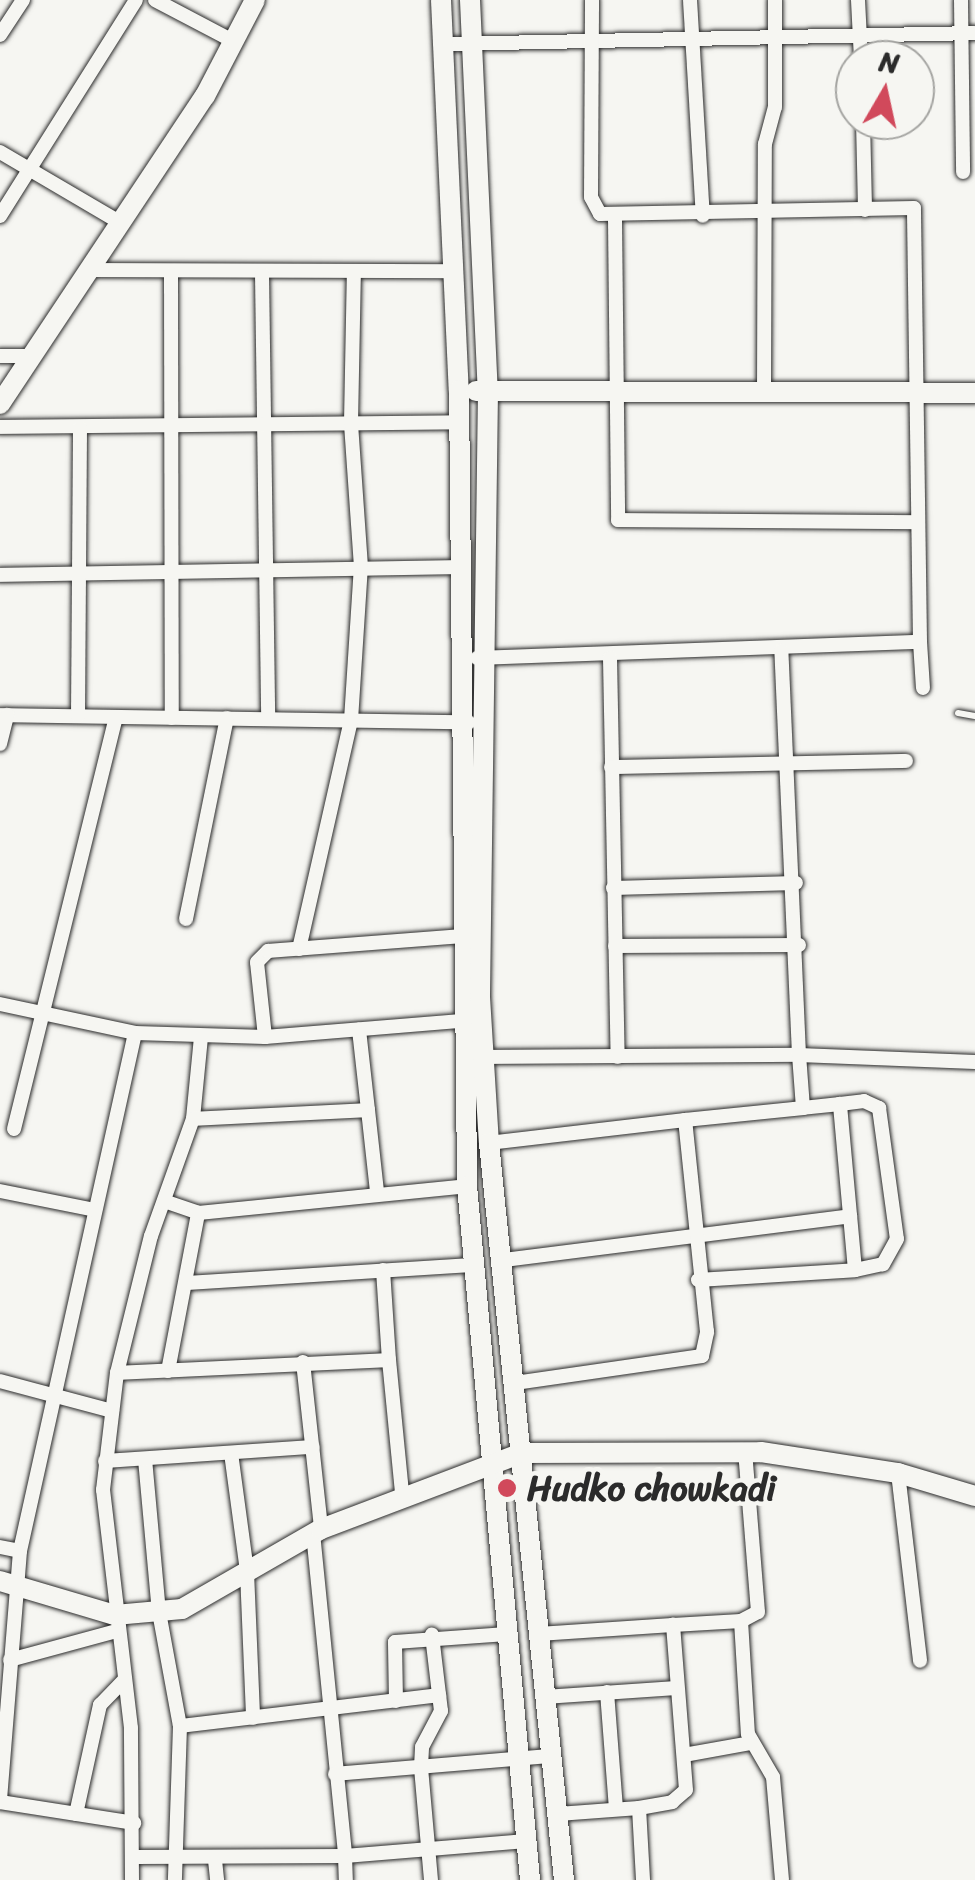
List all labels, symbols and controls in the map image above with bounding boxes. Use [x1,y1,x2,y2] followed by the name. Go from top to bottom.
[876,36,903,88] text: N
[835,40,935,140] north arrow
[527,1467,776,1509] place label: Hudko chowkadi
[496,1477,518,1499] marker: Hudko chowkadi

